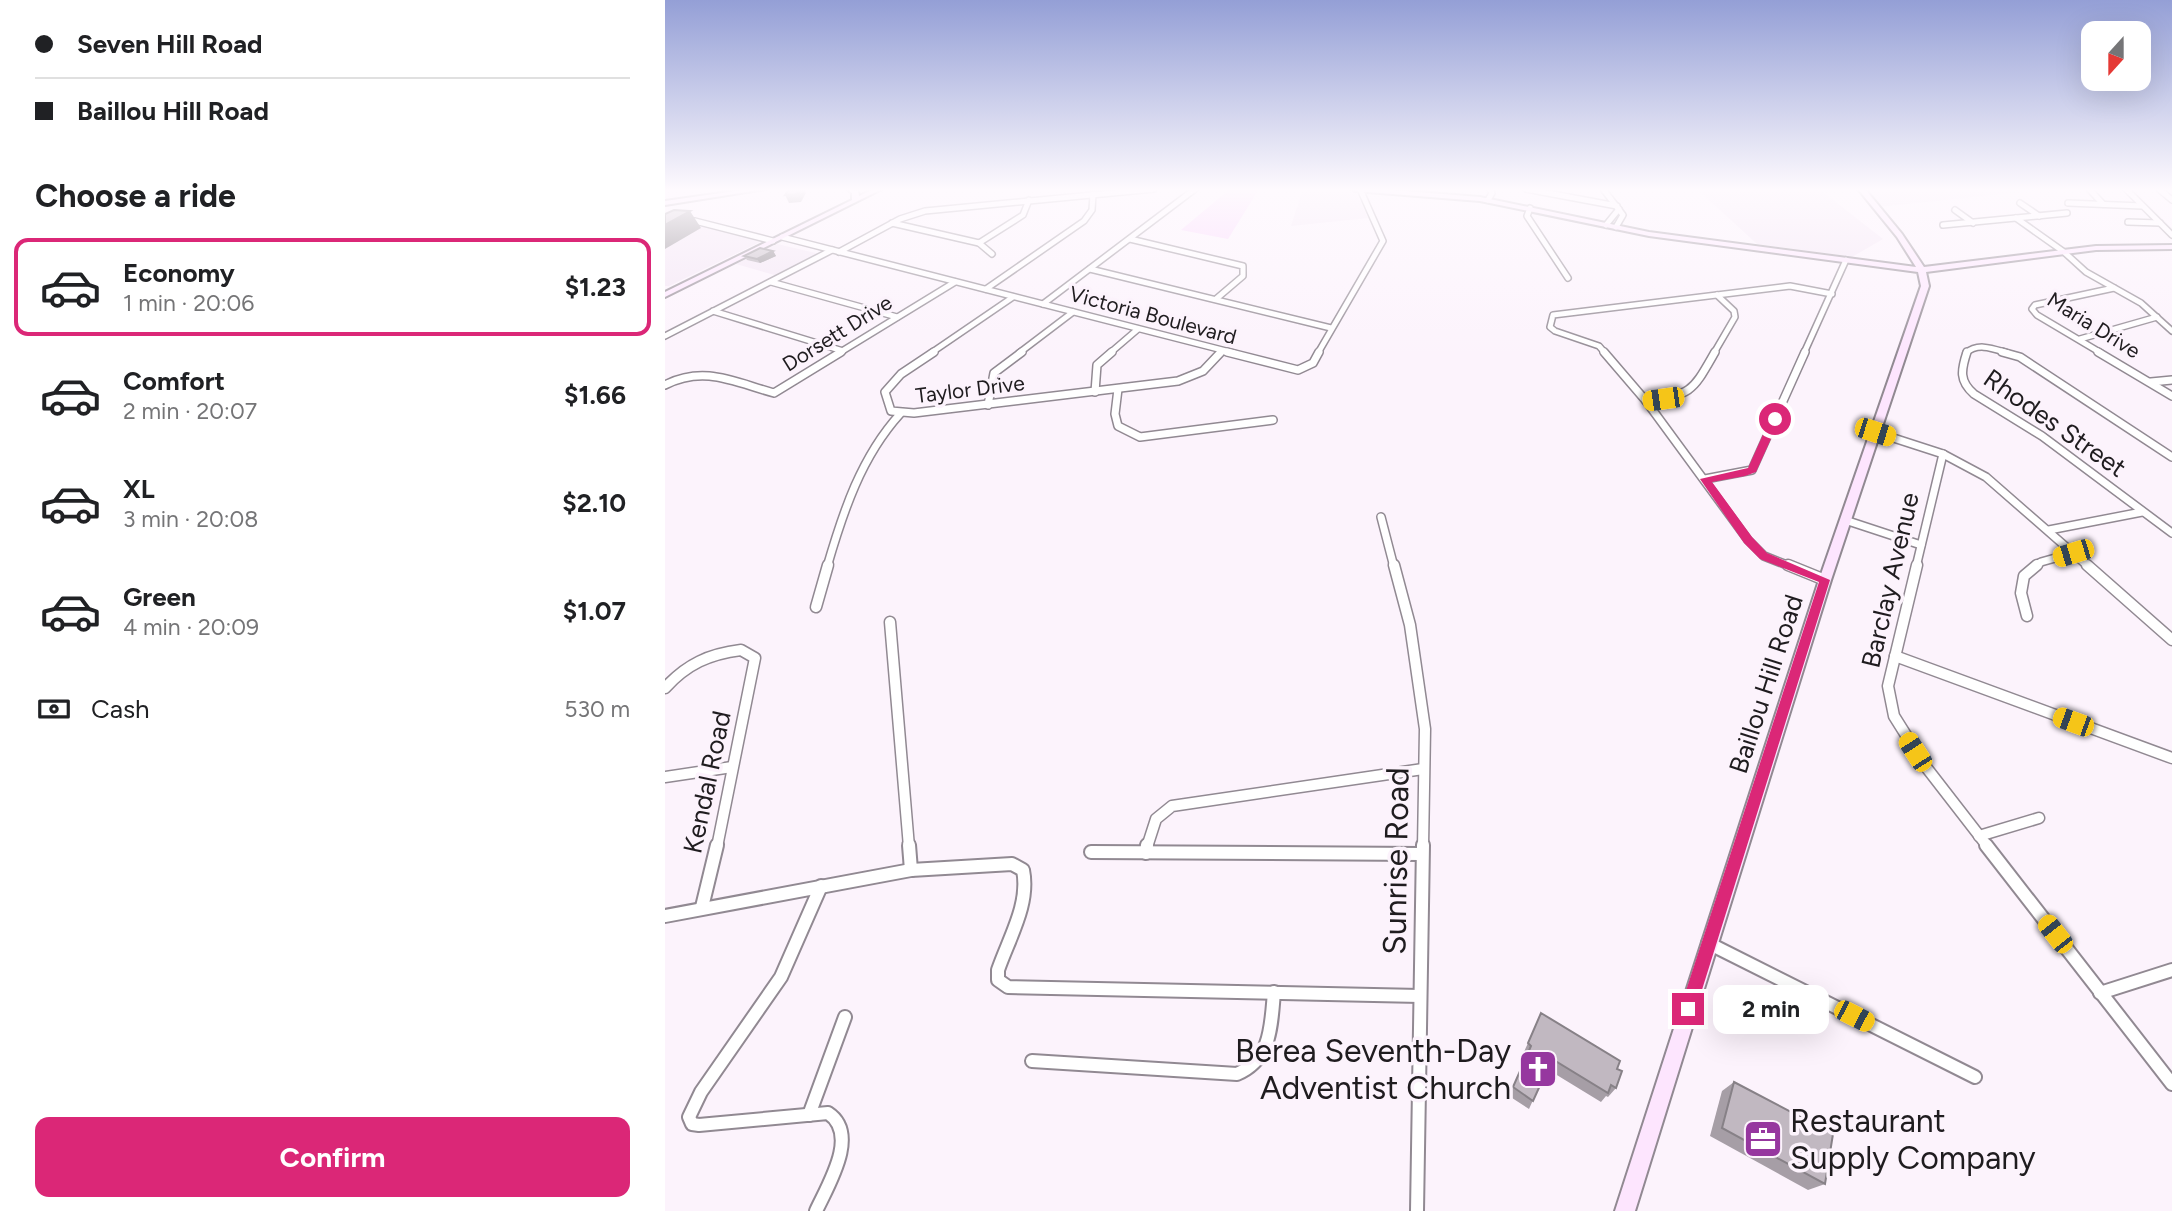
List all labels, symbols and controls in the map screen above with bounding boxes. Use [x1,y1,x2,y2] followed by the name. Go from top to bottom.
[2081,21,2151,91] north arrow
[2081,21,2151,91] map controls
[77,28,263,60] text: Seven Hill Road
[77,95,269,127] text: Baillou Hill Road
[35,177,236,215] text: Choose a ride
[39,256,102,319] icon: car
[123,257,235,289] text: Economy
[565,271,626,303] text: $1.23
[1067,281,1239,349] street label: Victoria Boulevard
[2043,287,2145,363] street label: Maria Drive
[123,289,254,317] text: 1 min · 20:06
[778,289,896,377] street label: Dorsett Drive
[1978,362,2133,484] street label: Rhodes Street
[39,364,102,427] icon: car
[123,365,225,397] text: Comfort
[914,370,1026,408] street label: Taylor Drive
[564,379,626,411] text: $1.66
[1641,386,1686,412] car
[123,397,257,425] text: 2 min · 20:07
[1759,403,1791,435] route start
[1852,416,1899,448] car
[39,472,102,535] icon: car
[123,473,155,505] text: XL
[562,487,626,519] text: $2.10
[1854,489,1926,671] street label: Barclay Avenue
[123,505,258,533] text: 3 min · 20:08
[2050,537,2097,569] car
[39,580,102,643] icon: car
[123,581,196,613] text: Green
[1722,591,1810,777] street label: Baillou Hill Road
[563,595,626,627] text: $1.07
[123,613,259,641] text: 4 min · 20:09
[35,690,73,728] icon: cash
[91,693,150,725] text: Cash
[564,695,630,723] text: 530 m
[2050,705,2097,739] car
[676,708,738,856] street label: Kendal Road
[1895,729,1936,775] car
[1375,767,1417,955] street label: Sunrise Road
[2034,911,2077,957] car
[1713,984,1828,1034] callout: 2 min
[1672,993,1704,1025] route end
[1742,995,1800,1023] text: 2 min
[1831,997,1878,1035] car
[1235,1032,1511,1107] place label: Berea Seventh-Day Adventist Church
[1517,1048,1559,1090] church icon: Berea Seventh-Day Adventist Church
[1790,1102,2036,1177] place label: Restaurant Supply Company
[35,1117,630,1197] button: Confirm
[1742,1118,1784,1160] office icon: Restaurant Supply Company

